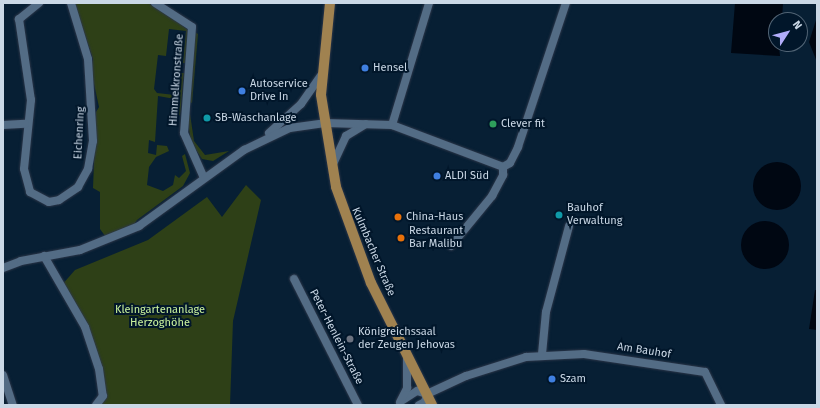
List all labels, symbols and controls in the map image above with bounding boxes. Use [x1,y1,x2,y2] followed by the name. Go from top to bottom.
[768,12,808,52] north arrow
[790,18,805,32] text: N
[167,33,187,127] street label: Himmelkronstraße
[373,61,407,75] place label: Hensel
[360,63,370,73] marker: Hensel
[250,78,308,104] place label: Autoservice Drive In
[237,86,247,96] marker: Autoservice Drive In
[72,106,88,160] street label: Eichenring
[215,111,297,125] place label: SB-Waschanlage
[202,113,212,123] marker: SB-Waschanlage
[501,117,545,131] place label: Clever fit
[488,119,498,129] marker: Clever fit
[445,169,489,183] place label: ALDI Süd
[432,171,442,181] marker: ALDI Süd
[567,202,622,228] place label: Bauhof Verwaltung
[348,206,398,298] street label: Kulmbacher Straße
[406,210,463,224] place label: China-Haus
[554,210,564,220] marker: Bauhof Verwaltung
[393,212,403,222] marker: China-Haus
[409,225,463,251] place label: Restaurant Bar Malibu
[396,233,406,243] marker: Restaurant Bar Malibu
[306,287,366,387] street label: Peter-Henlein-Straße
[115,304,205,330] park label: Kleingartenanlage Herzoghöhe
[358,326,455,352] place label: Königreichssaal der Zeugen Jehovas
[345,334,355,344] marker: Königreichssaal der Zeugen Jehovas
[616,340,672,362] street label: Am Bauhof
[560,372,586,386] place label: Szam
[547,374,557,384] marker: Szam

